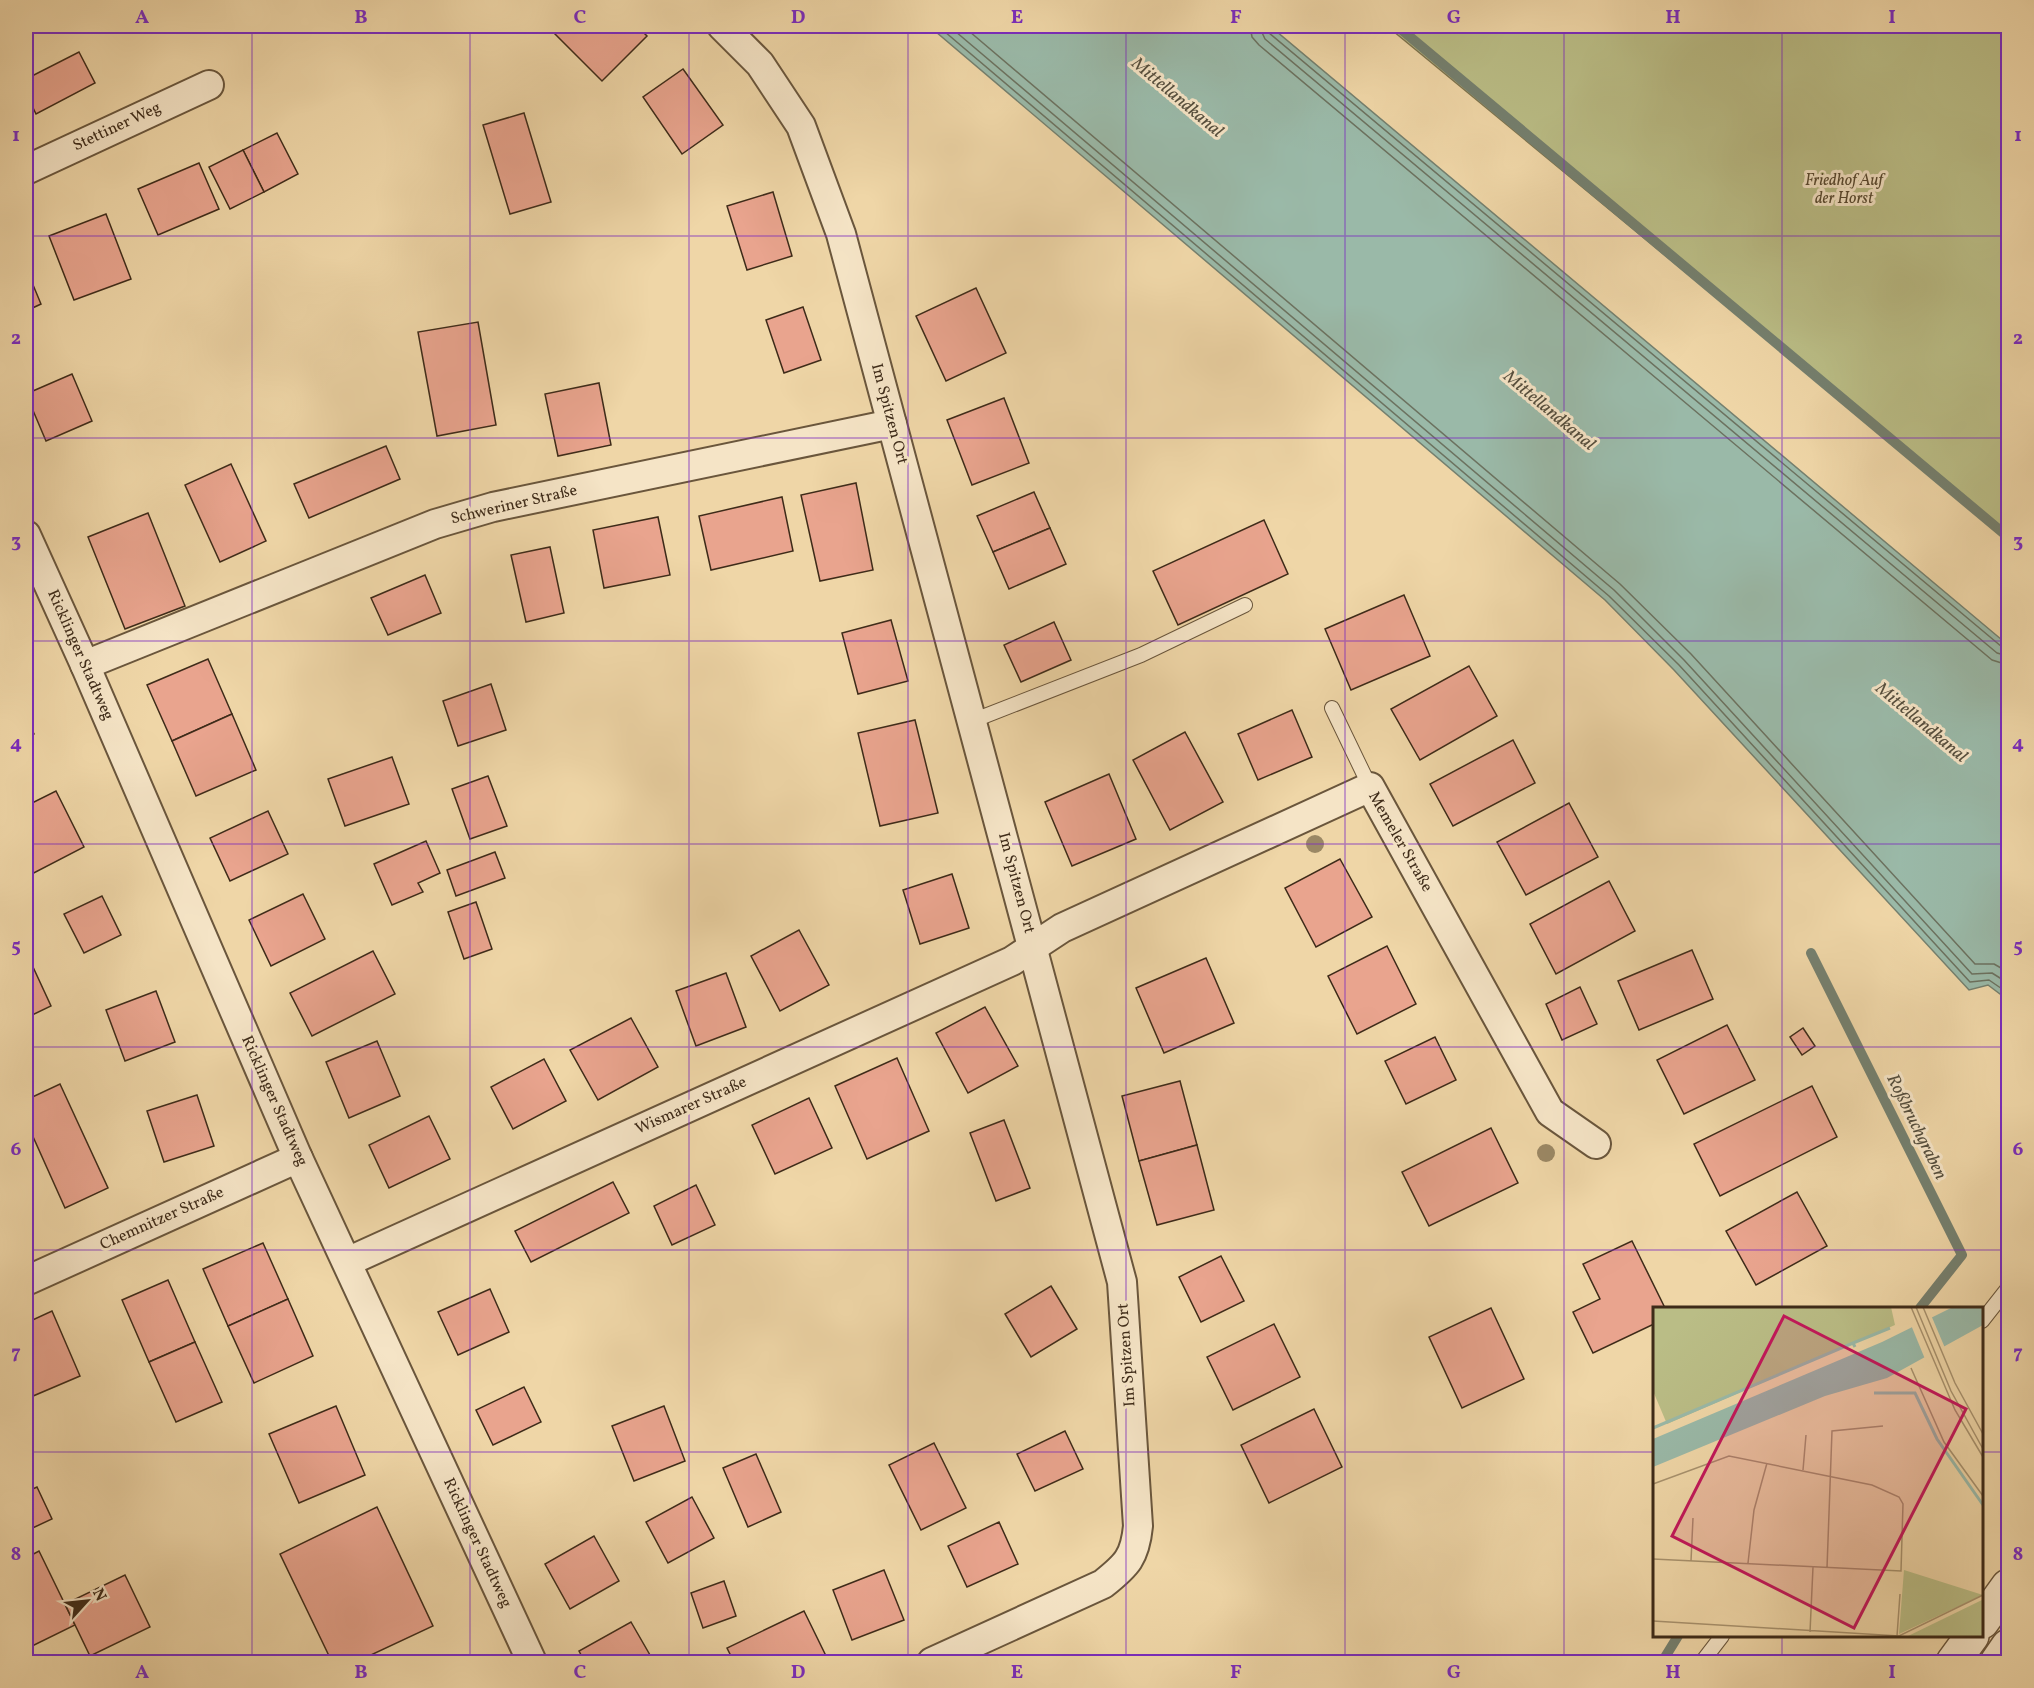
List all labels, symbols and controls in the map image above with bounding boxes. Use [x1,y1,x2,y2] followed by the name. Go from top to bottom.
[135,4,149,32] text: A
[354,4,368,32] text: B
[574,4,587,32] text: C
[791,4,805,32] text: D
[1011,4,1023,32] text: E
[1230,4,1242,32] text: F
[1447,4,1461,32] text: G
[1665,4,1681,32] text: H
[1888,4,1896,32] text: I
[1125,51,1229,144] water label: Mittellandkanal
[69,97,165,157] street label: Stettiner Weg
[12,122,20,150] text: 1
[2014,122,2022,150] text: 1
[1805,170,1886,210] park label: Friedhof Auf der Horst
[11,325,21,353] text: 2
[2013,325,2023,353] text: 2
[865,361,913,467] street label: Im Spitzen Ort
[1497,364,1601,457] water label: Mittellandkanal
[449,480,579,530] street label: Schweriner Straße
[11,528,21,556] text: 3
[2013,528,2023,556] text: 3
[41,586,119,724] street label: Ricklinger Stadtweg
[1869,676,1973,769] water label: Mittellandkanal
[10,730,22,758] text: 4
[2012,730,2024,758] text: 4
[1362,788,1438,896] street label: Memeler Straße
[992,830,1040,936] street label: Im Spitzen Ort
[11,933,21,961] text: 5
[2013,933,2023,961] text: 5
[235,1032,313,1170] street label: Ricklinger Stadtweg
[1880,1070,1952,1184] water label: Roßbruchgraben
[632,1072,750,1140] street label: Wismarer Straße
[11,1136,22,1164] text: 6
[2013,1136,2024,1164] text: 6
[97,1182,227,1256] street label: Chemnitzer Straße
[1112,1302,1142,1408] street label: Im Spitzen Ort
[1653,1307,1983,1637] inset map
[11,1339,21,1367] text: 7
[2013,1339,2023,1367] text: 7
[437,1474,517,1612] street label: Ricklinger Stadtweg
[11,1541,21,1569] text: 8
[2013,1541,2023,1569] text: 8
[57,1571,117,1631] north arrow
[86,1585,111,1606] text: N
[135,1659,149,1687] text: A
[354,1659,368,1687] text: B
[574,1659,587,1687] text: C
[791,1659,805,1687] text: D
[1011,1659,1023,1687] text: E
[1230,1659,1242,1687] text: F
[1447,1659,1461,1687] text: G
[1665,1659,1681,1687] text: H
[1888,1659,1896,1687] text: I

